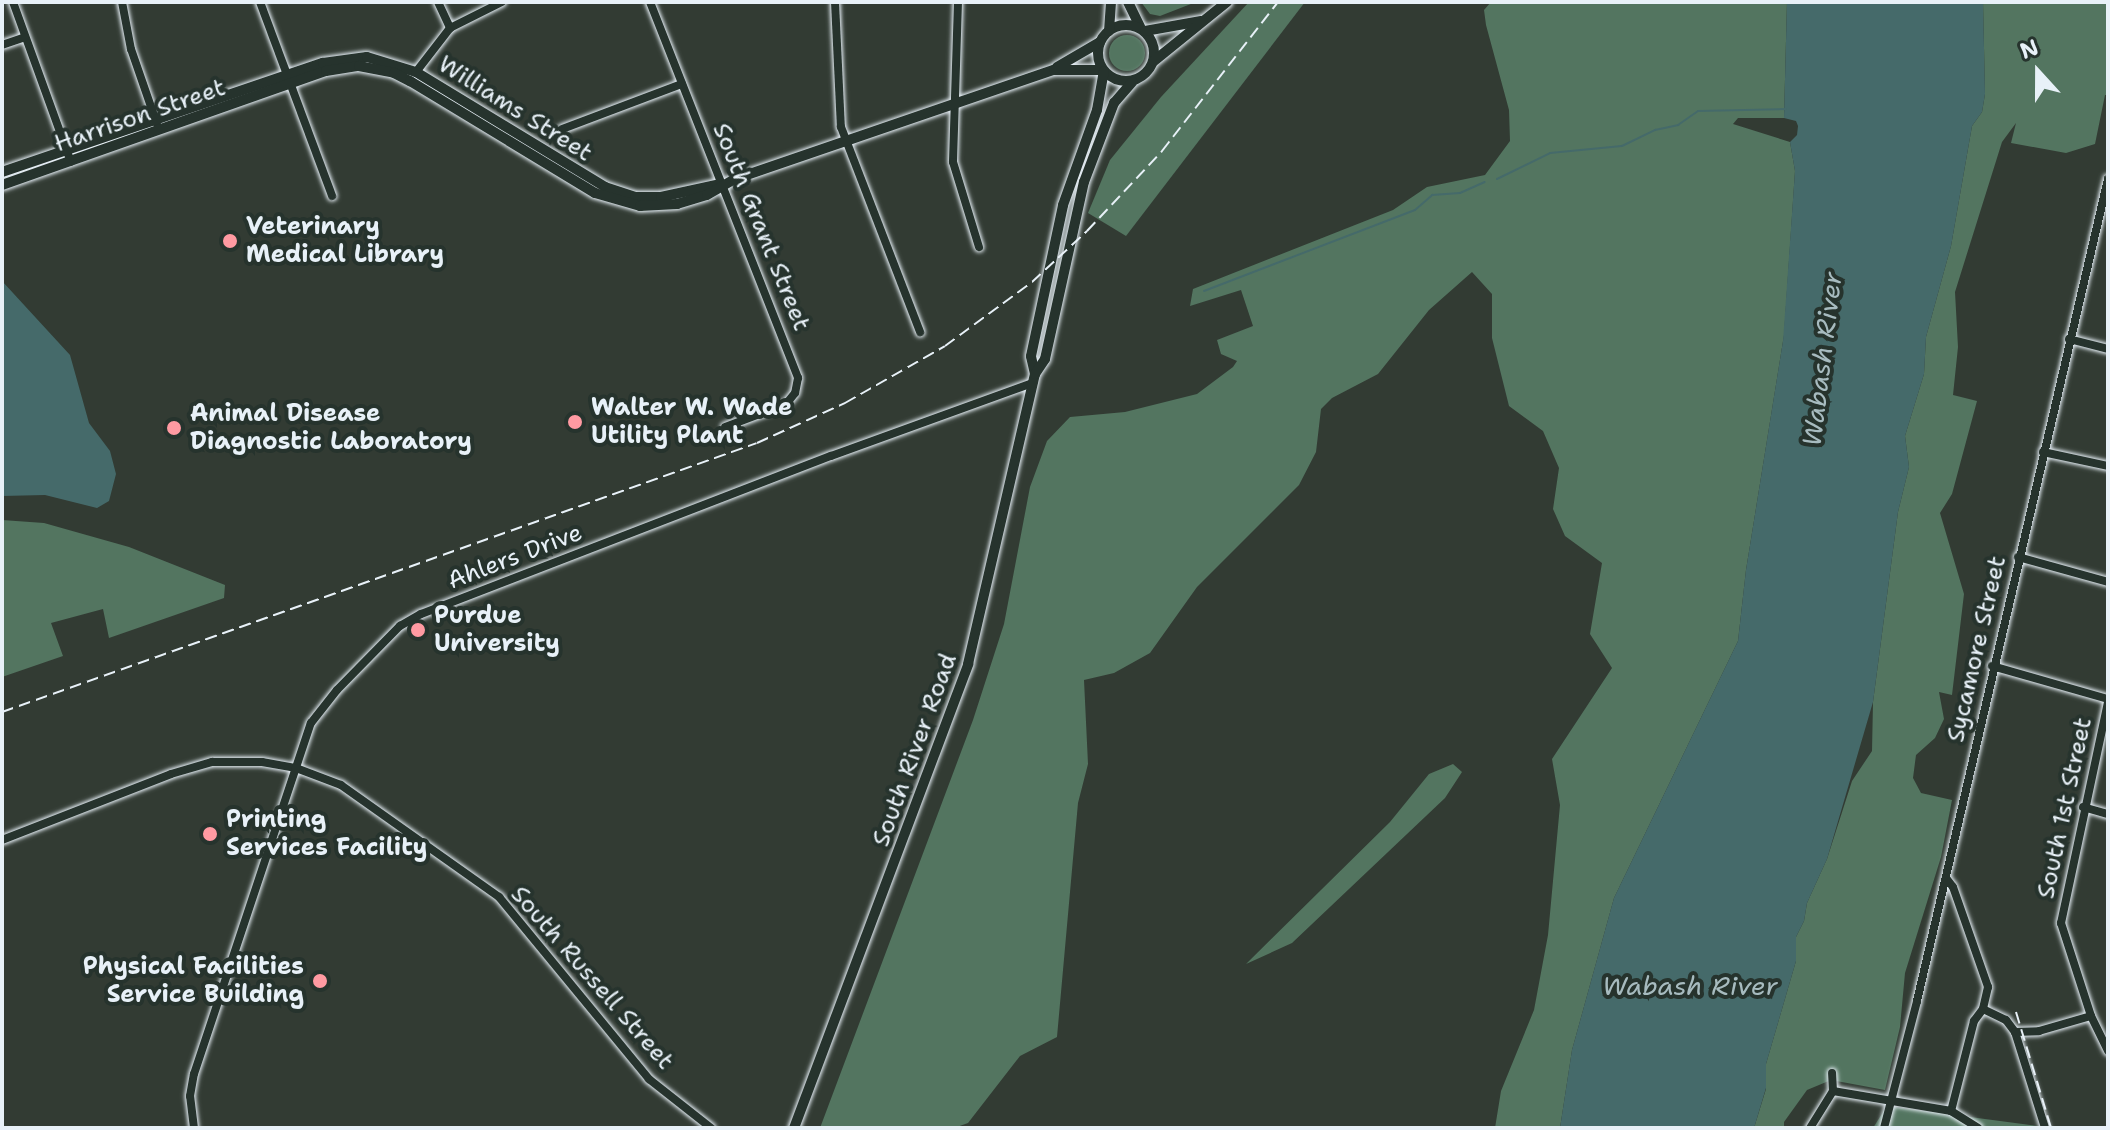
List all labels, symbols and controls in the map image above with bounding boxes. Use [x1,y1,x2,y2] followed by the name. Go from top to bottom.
[1998,32,2078,112] north arrow
[2016,32,2043,66] text: N
[433,50,597,168] street label: Williams Street
[51,73,229,159] street label: Harrison Street
[706,119,816,335] street label: South Grant Street
[246,213,444,269] place label: Veterinary Medical Library
[221,232,239,250] marker: Veterinary Medical Library
[1796,270,1848,448] water label: Wabash River
[591,394,792,450] place label: Walter W. Wade Utility Plant
[190,400,472,456] place label: Animal Disease Diagnostic Laboratory
[566,413,584,431] marker: Walter W. Wade Utility Plant
[165,419,183,437] marker: Animal Disease Diagnostic Laboratory
[444,518,586,596] street label: Ahlers Drive
[1942,553,2012,745] street label: Sycamore Street
[434,602,560,658] place label: Purdue University
[409,621,427,639] marker: Purdue University
[867,650,963,850] street label: South River Road
[2032,715,2098,901] street label: South 1st Street
[226,806,427,862] place label: Printing Services Facility
[201,825,219,843] marker: Printing Services Facility
[505,880,679,1076] street label: South Russell Street
[83,953,304,1009] place label: Physical Facilities Service Building
[1602,970,1778,1002] water label: Wabash River
[311,972,329,990] marker: Physical Facilities Service Building

